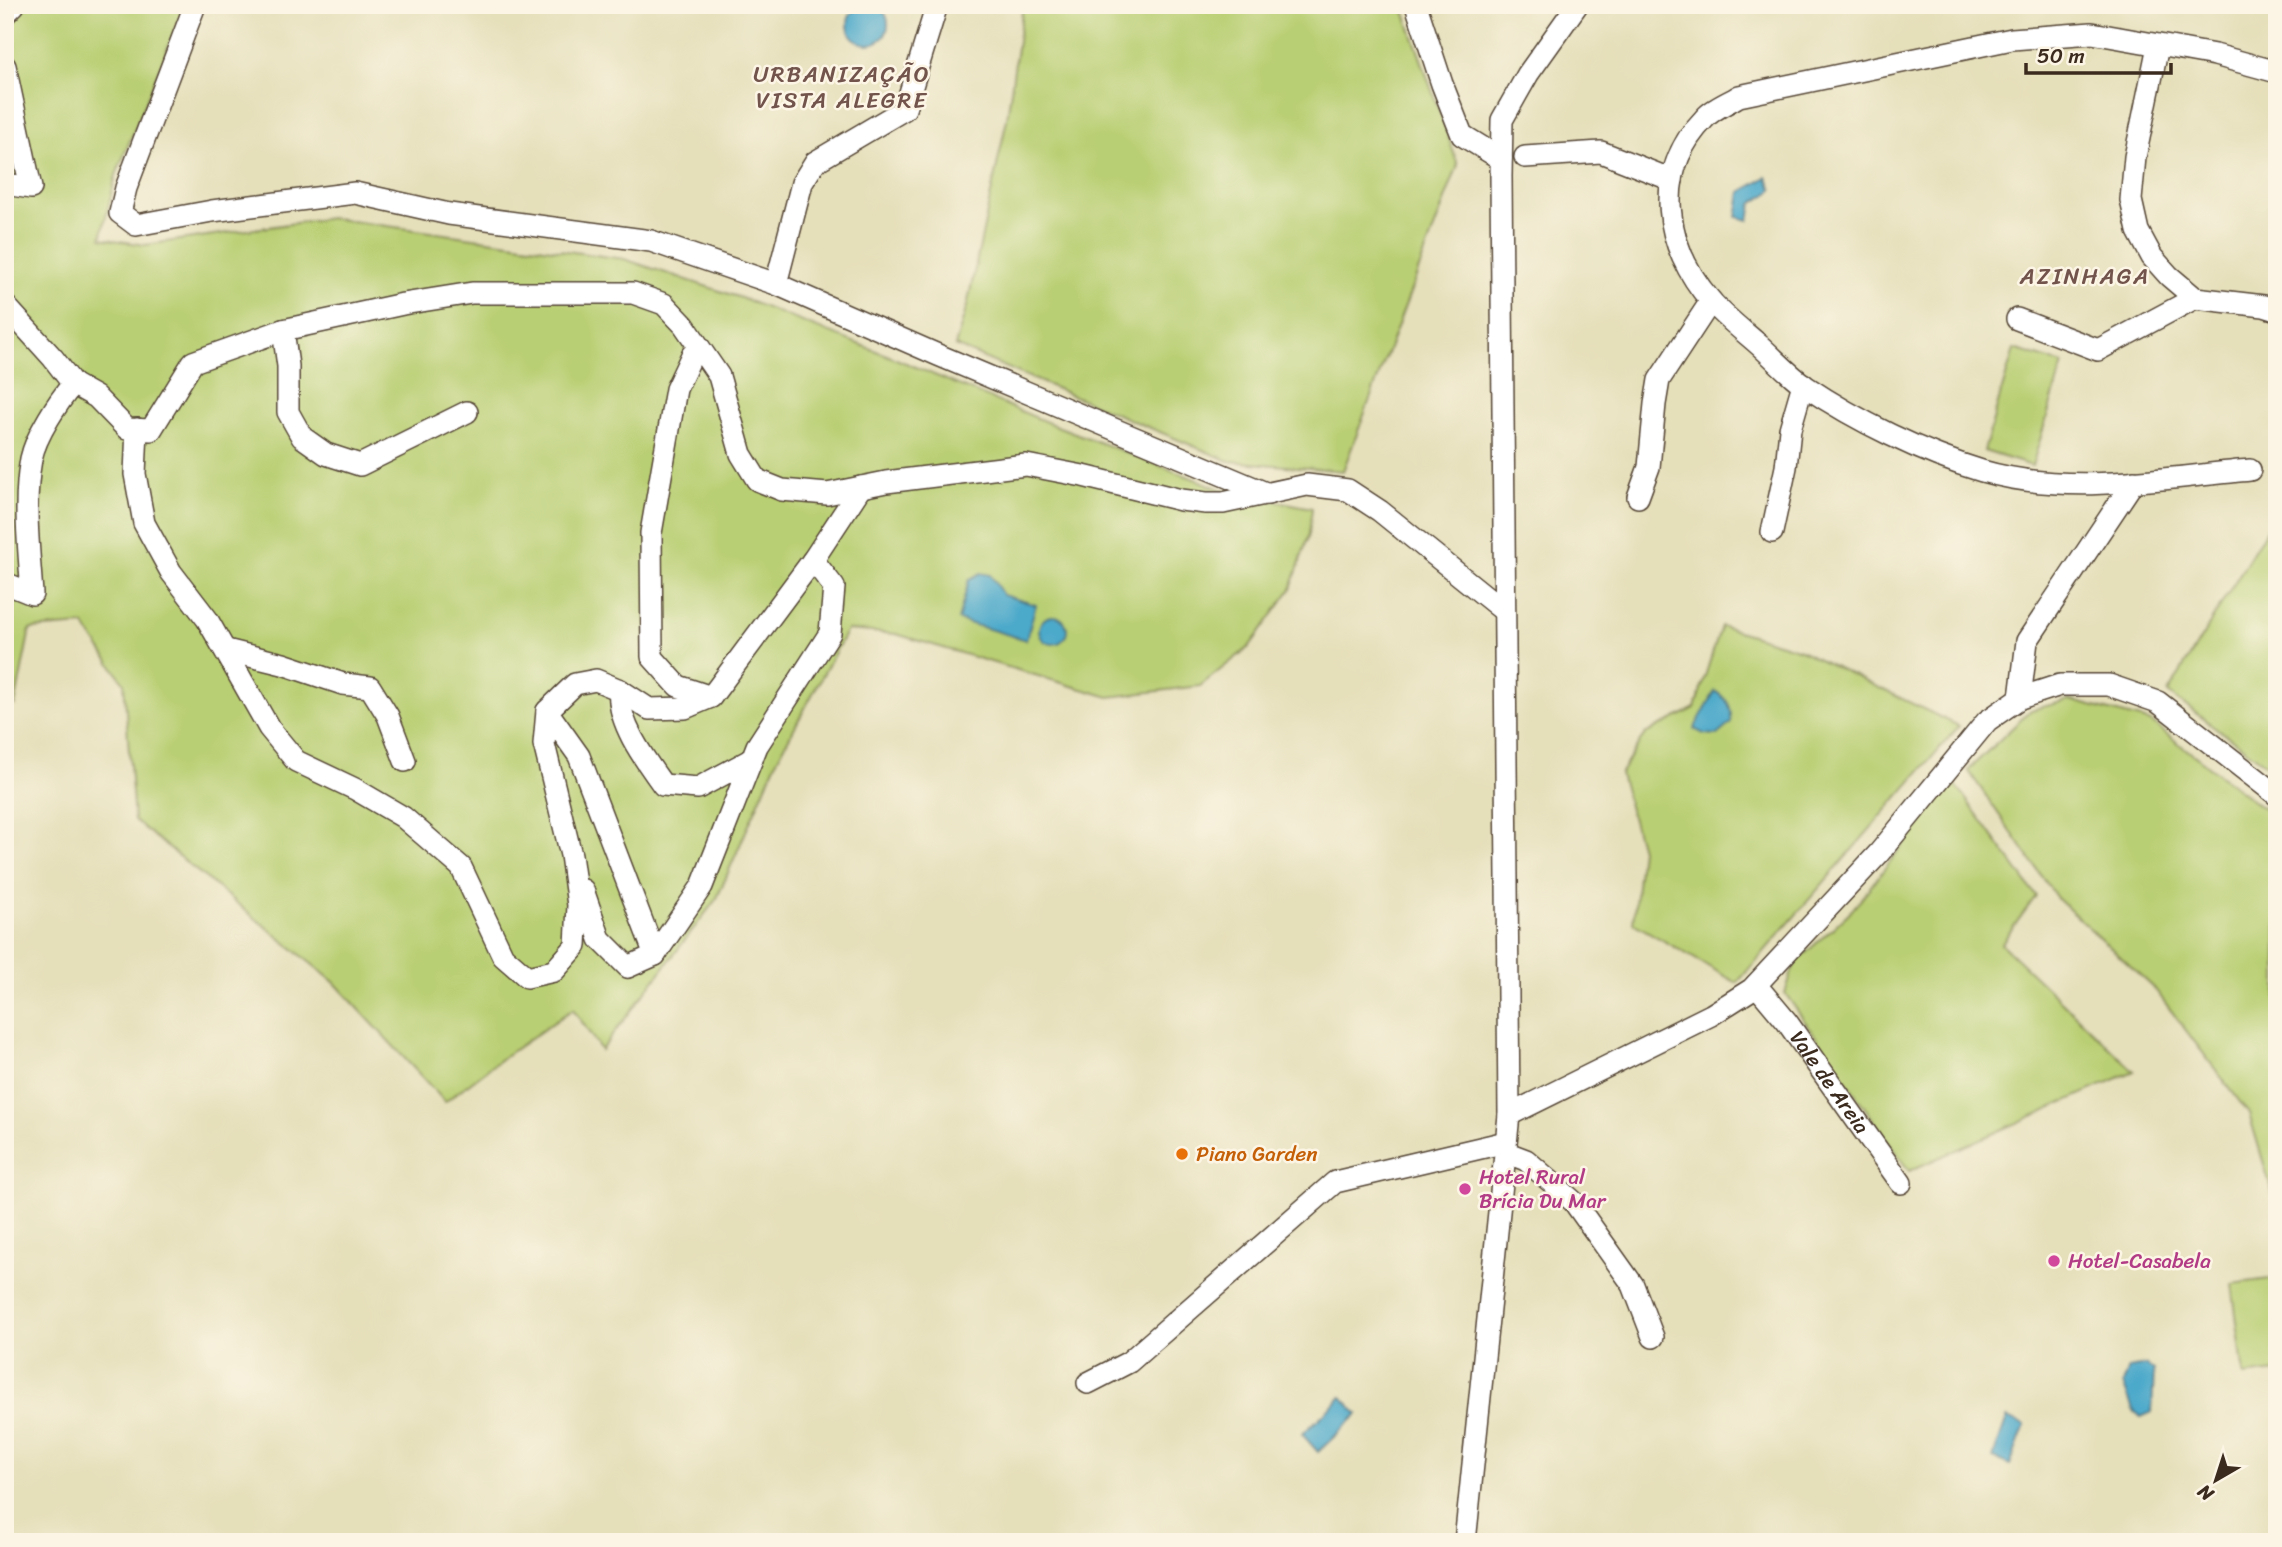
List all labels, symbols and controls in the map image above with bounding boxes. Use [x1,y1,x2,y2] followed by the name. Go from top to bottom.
[2026,32,2172,76] scale bar
[2037,37,2085,75] text: 50 m
[753,54,931,121] district label: URBANIZAÇÃO VISTA ALEGRE
[2019,256,2150,297] district label: AZINHAGA
[1779,1022,1880,1143] street label: Vale de Areia
[1196,1135,1318,1173] place label: Piano Garden
[1174,1146,1190,1162] marker: Piano Garden
[1479,1158,1607,1220] place label: Hotel Rural Brícia Du Mar
[1457,1181,1473,1197] marker: Hotel Rural Brícia Du Mar
[2068,1242,2211,1280] place label: Hotel-Casabela
[2046,1253,2062,1269] marker: Hotel-Casabela
[2180,1446,2250,1516] north arrow
[2189,1475,2222,1510] text: N

